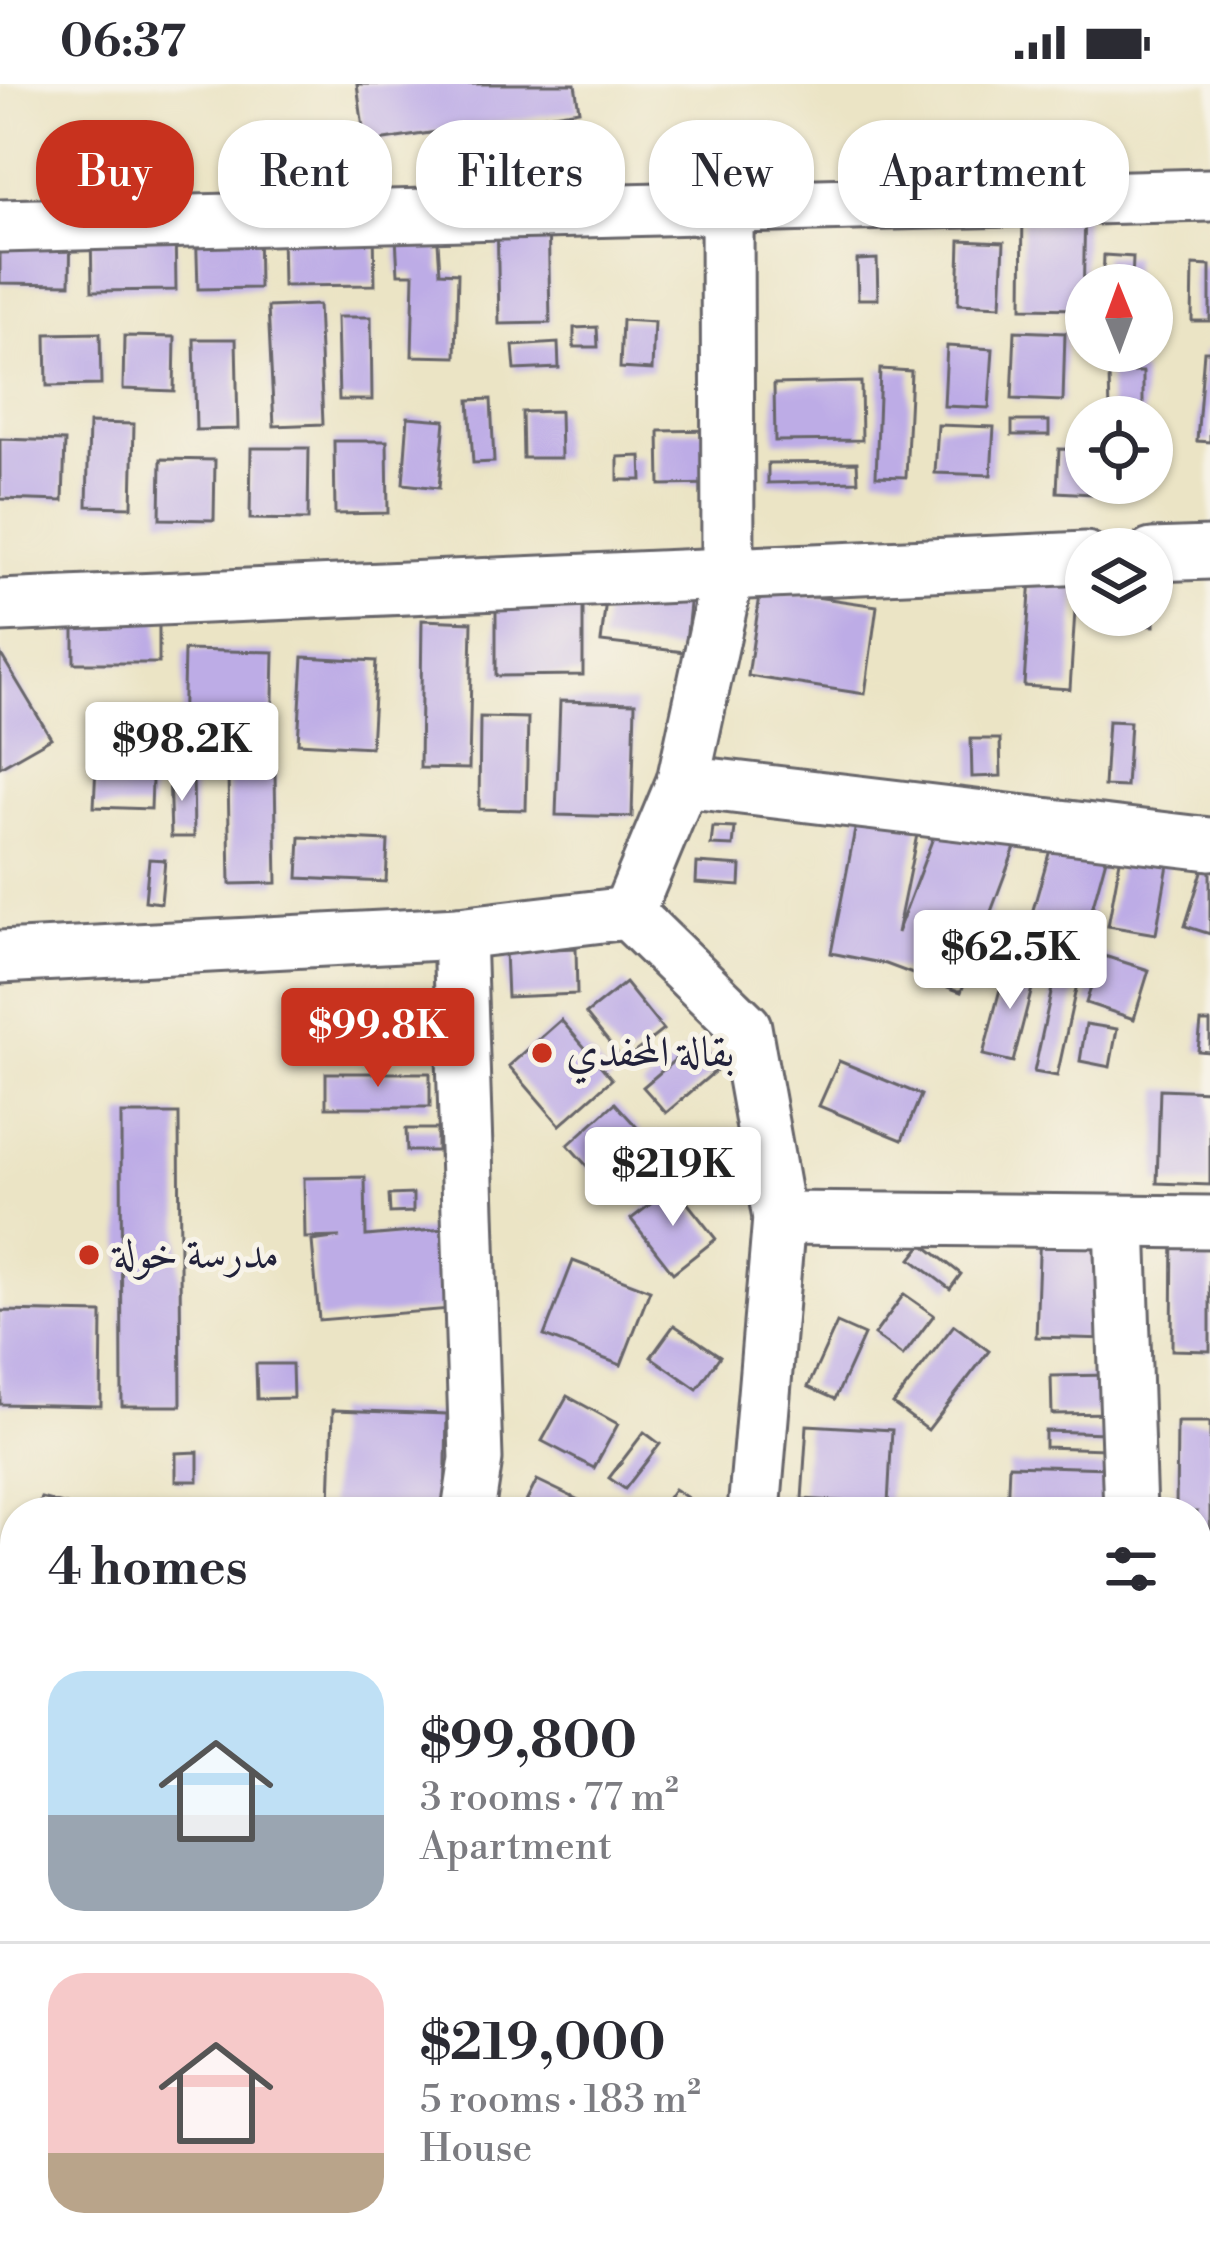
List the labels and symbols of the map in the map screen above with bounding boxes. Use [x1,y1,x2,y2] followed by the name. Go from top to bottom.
[1065,264,1173,372] north arrow
[84,702,280,804] pin: $98.2K
[912,910,1108,1012] pin: $62.5K
[280,988,476,1090] pin: $99.8K
[566,1027,734,1084] place label: بقالة المحفدي
[529,1040,555,1066] marker: بقالة المحفدي
[589,1127,757,1229] pin: $219K
[111,1229,279,1282] place label: مدرسة خولة
[76,1242,102,1268] marker: مدرسة خولة

